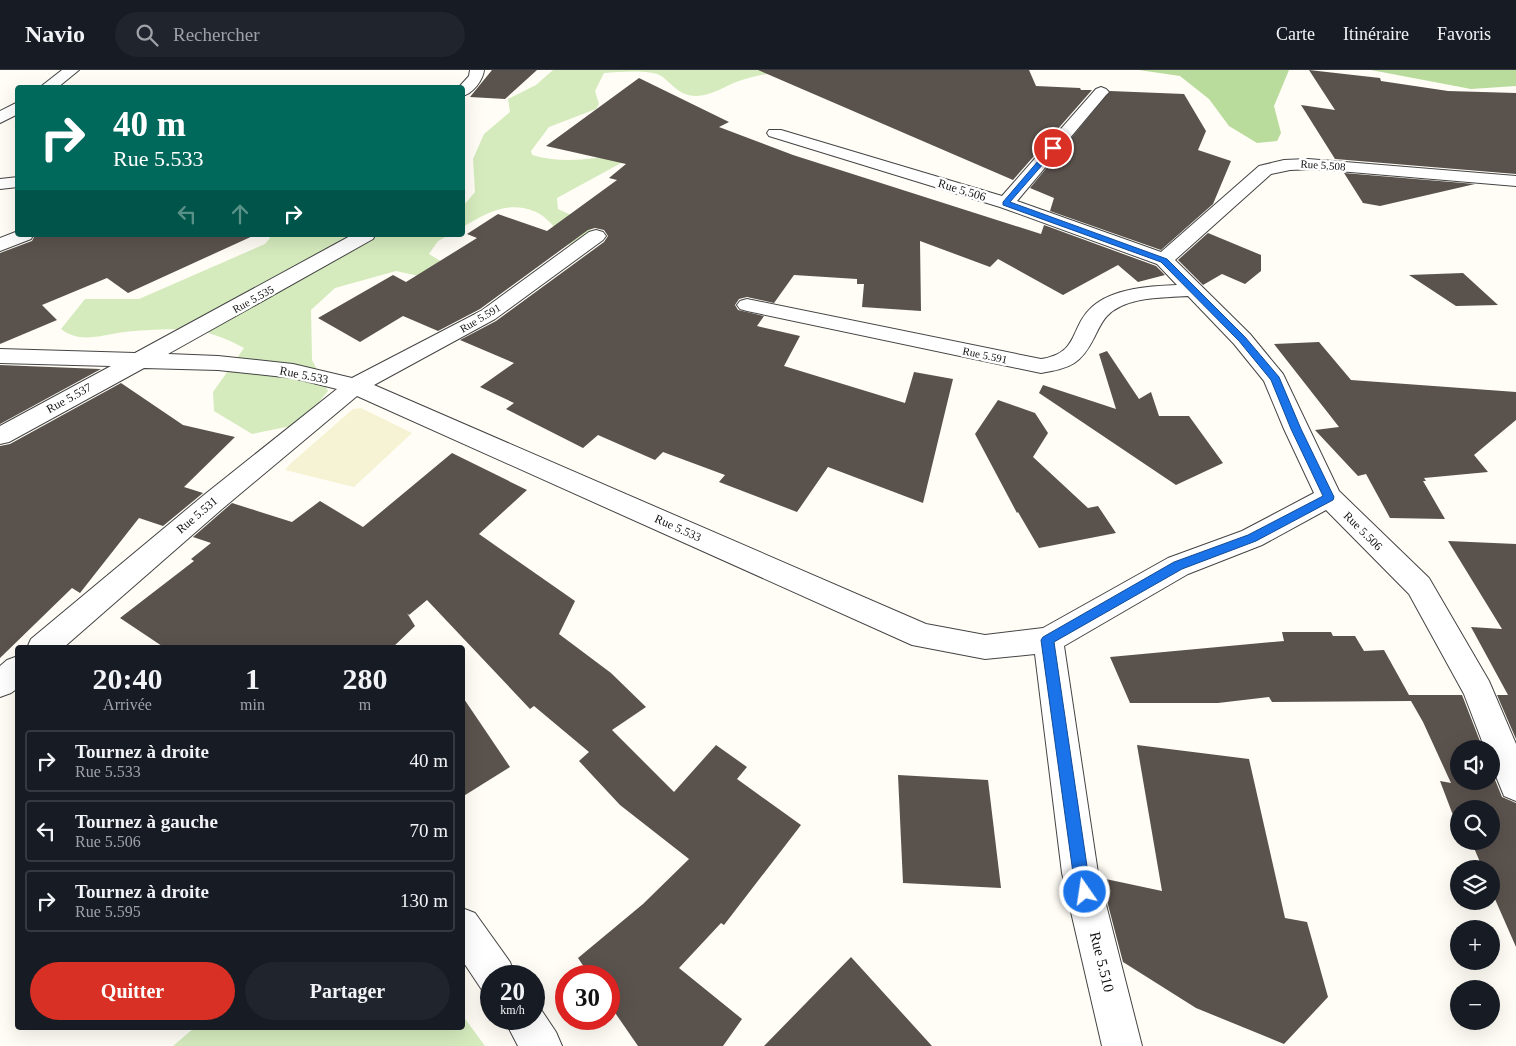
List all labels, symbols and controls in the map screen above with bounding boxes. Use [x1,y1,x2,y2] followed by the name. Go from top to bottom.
[115,12,465,57] search box
[25,21,85,47] text: Navio
[133,21,161,49] icon: search
[173,24,260,45] text: Rechercher
[1276,24,1315,44] text: Carte
[1343,24,1409,44] text: Itinéraire
[1437,24,1491,44] text: Favoris
[30,105,95,170] icon: right
[113,105,186,144] text: 40 m
[1032,127,1074,169] pin
[1039,134,1067,162] icon: arrive
[113,146,203,171] text: Rue 5.533
[1300,157,1346,173] street label: Rue 5.508
[936,176,988,204] street label: Rue 5.506
[173,200,201,228] icon: left
[226,200,254,228] icon: ahead
[279,200,307,228] icon: right
[230,283,276,315] street label: Rue 5.535
[458,301,502,335] street label: Rue 5.591
[962,344,1008,366] street label: Rue 5.591
[278,363,330,387] street label: Rue 5.533
[44,380,94,416] street label: Rue 5.537
[174,494,220,536] street label: Rue 5.531
[1341,509,1385,553] street label: Rue 5.506
[653,512,703,544] street label: Rue 5.533
[93,662,163,695] text: 20:40
[245,662,260,695] text: 1
[342,662,387,695] text: 280
[103,696,152,713] text: Arrivée
[240,696,265,713] text: min
[359,696,371,713] text: m
[1450,740,1500,1030] map controls
[1450,740,1500,790] button: sound
[75,741,209,762] text: Tournez à droite
[32,747,60,775] icon: right
[409,750,448,771] text: 40 m
[75,763,141,780] text: Rue 5.533
[1450,800,1500,850] button: search
[75,811,218,832] text: Tournez à gauche
[32,817,60,845] icon: left
[409,820,448,841] text: 70 m
[75,833,141,850] text: Rue 5.506
[1450,860,1500,910] button: layers
[1058,865,1110,917] position arrow
[75,881,209,902] text: Tournez à droite
[32,887,60,915] icon: right
[400,890,448,911] text: 130 m
[75,903,141,920] text: Rue 5.595
[1450,920,1500,970] button: +
[1087,930,1117,994] street label: Rue 5.510
[30,962,235,1020] button: Quitter
[245,962,450,1020] button: Partager
[555,965,620,1030] speed limit sign: 30
[500,978,525,1005] text: 20
[1450,980,1500,1030] button: −
[500,1003,525,1017] text: km/h

